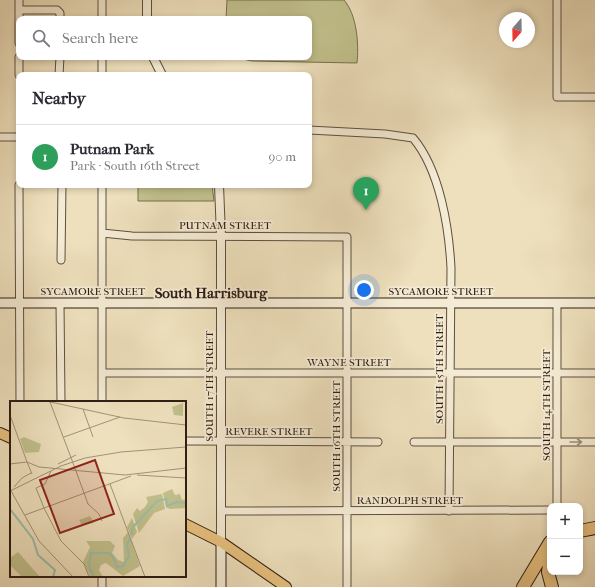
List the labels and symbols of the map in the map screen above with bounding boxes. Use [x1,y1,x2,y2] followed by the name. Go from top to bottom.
[499,12,535,48] north arrow
[353,177,379,210] pin: 1
[179,219,272,232] street label: PUTNAM STREET
[354,280,374,300] your location
[155,284,268,302] district label: South Harrisburg
[41,285,146,298] street label: SYCAMORE STREET
[389,285,494,298] street label: SYCAMORE STREET
[433,313,446,424] street label: SOUTH 15TH STREET
[203,330,216,441] street label: SOUTH 17TH STREET
[540,348,553,461] street label: SOUTH 14TH STREET
[306,356,391,369] street label: WAYNE STREET
[330,380,343,492] street label: SOUTH 16TH STREET
[10,401,186,577] inset map
[225,425,313,438] street label: REVERE STREET
[569,438,582,446] one-way arrow
[357,494,464,507] street label: RANDOLPH STREET

